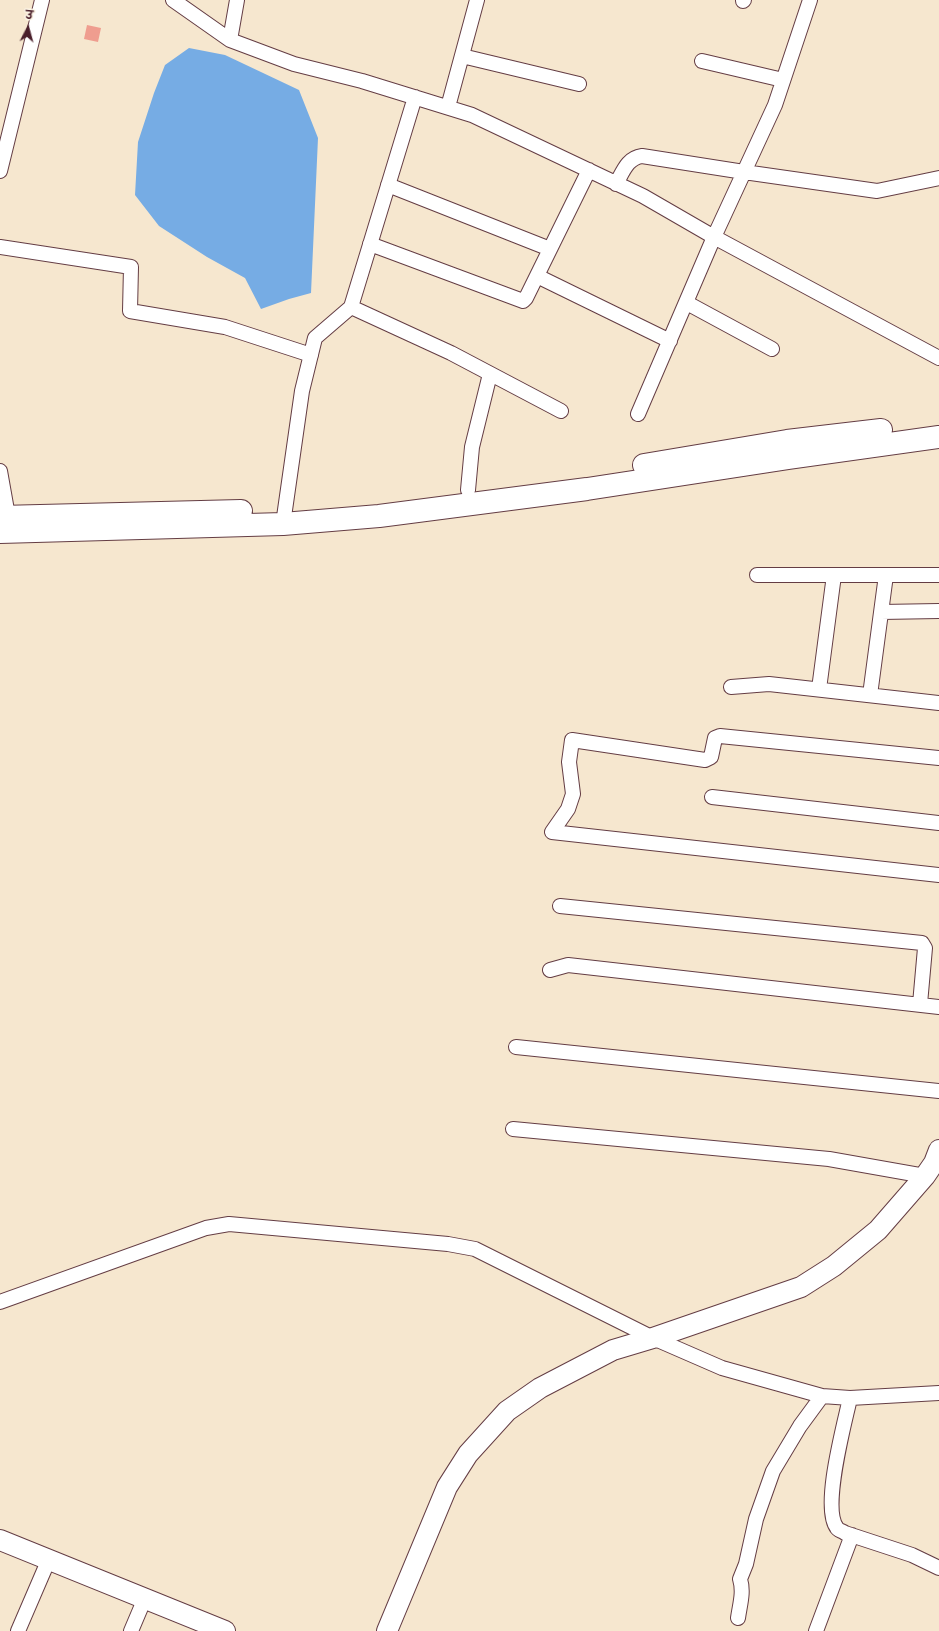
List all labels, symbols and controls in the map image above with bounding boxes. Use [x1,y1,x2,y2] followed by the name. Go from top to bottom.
[8,8,48,48] north arrow
[25,9,34,23] text: उ

